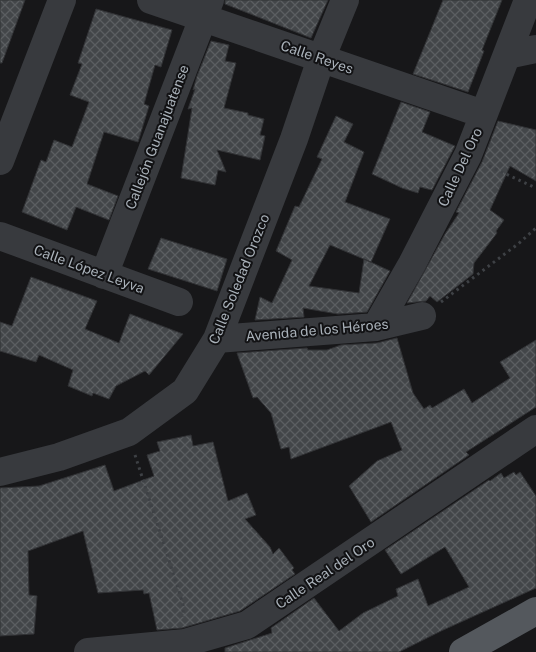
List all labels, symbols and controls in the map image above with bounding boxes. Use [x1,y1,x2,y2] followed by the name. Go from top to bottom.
[279,37,355,77] street label: Calle Reyes
[122,62,192,212] street label: Callejón Guanajuatense
[435,125,485,209] street label: Calle Del Oro
[206,212,272,346] street label: Calle Soledad Orozco
[32,242,146,296] street label: Calle López Leyva
[245,316,389,344] street label: Avenida de los Héroes
[272,534,378,612] street label: Calle Real del Oro

